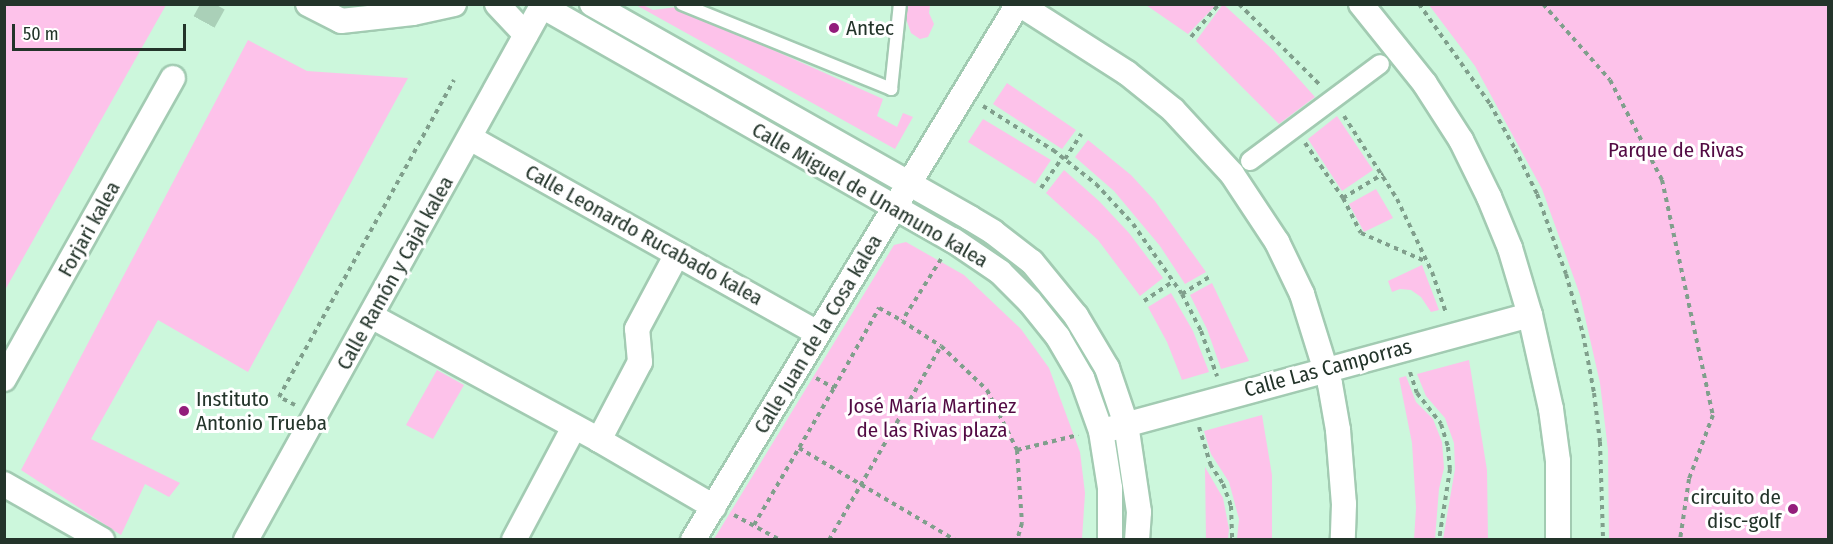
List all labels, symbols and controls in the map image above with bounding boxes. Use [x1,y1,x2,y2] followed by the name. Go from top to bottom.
[15,12,189,50] scale bar
[846,15,894,41] place label: Antec
[827,21,841,35] marker: Antec
[23,23,59,45] text: 50 m
[747,117,993,273] street label: Calle Miguel de Unamuno kalea
[1608,137,1744,163] park label: Parque de Rivas
[521,159,767,311] street label: Calle Leonardo Rucabado kalea
[331,172,459,374] street label: Calle Ramón y Cajal kalea
[52,177,126,281] street label: Forjari kalea
[749,230,887,438] street label: Calle Juan de la Cosa kalea
[1242,334,1414,402] street label: Calle Las Camporras
[196,386,327,436] place label: Instituto Antonio Trueba
[848,393,1016,443] park label: José María Martinez de las Rivas plaza
[177,404,191,418] marker: Instituto Antonio Trueba
[1691,484,1781,534] place label: circuito de disc-golf
[1786,502,1800,516] marker: circuito de disc-golf

